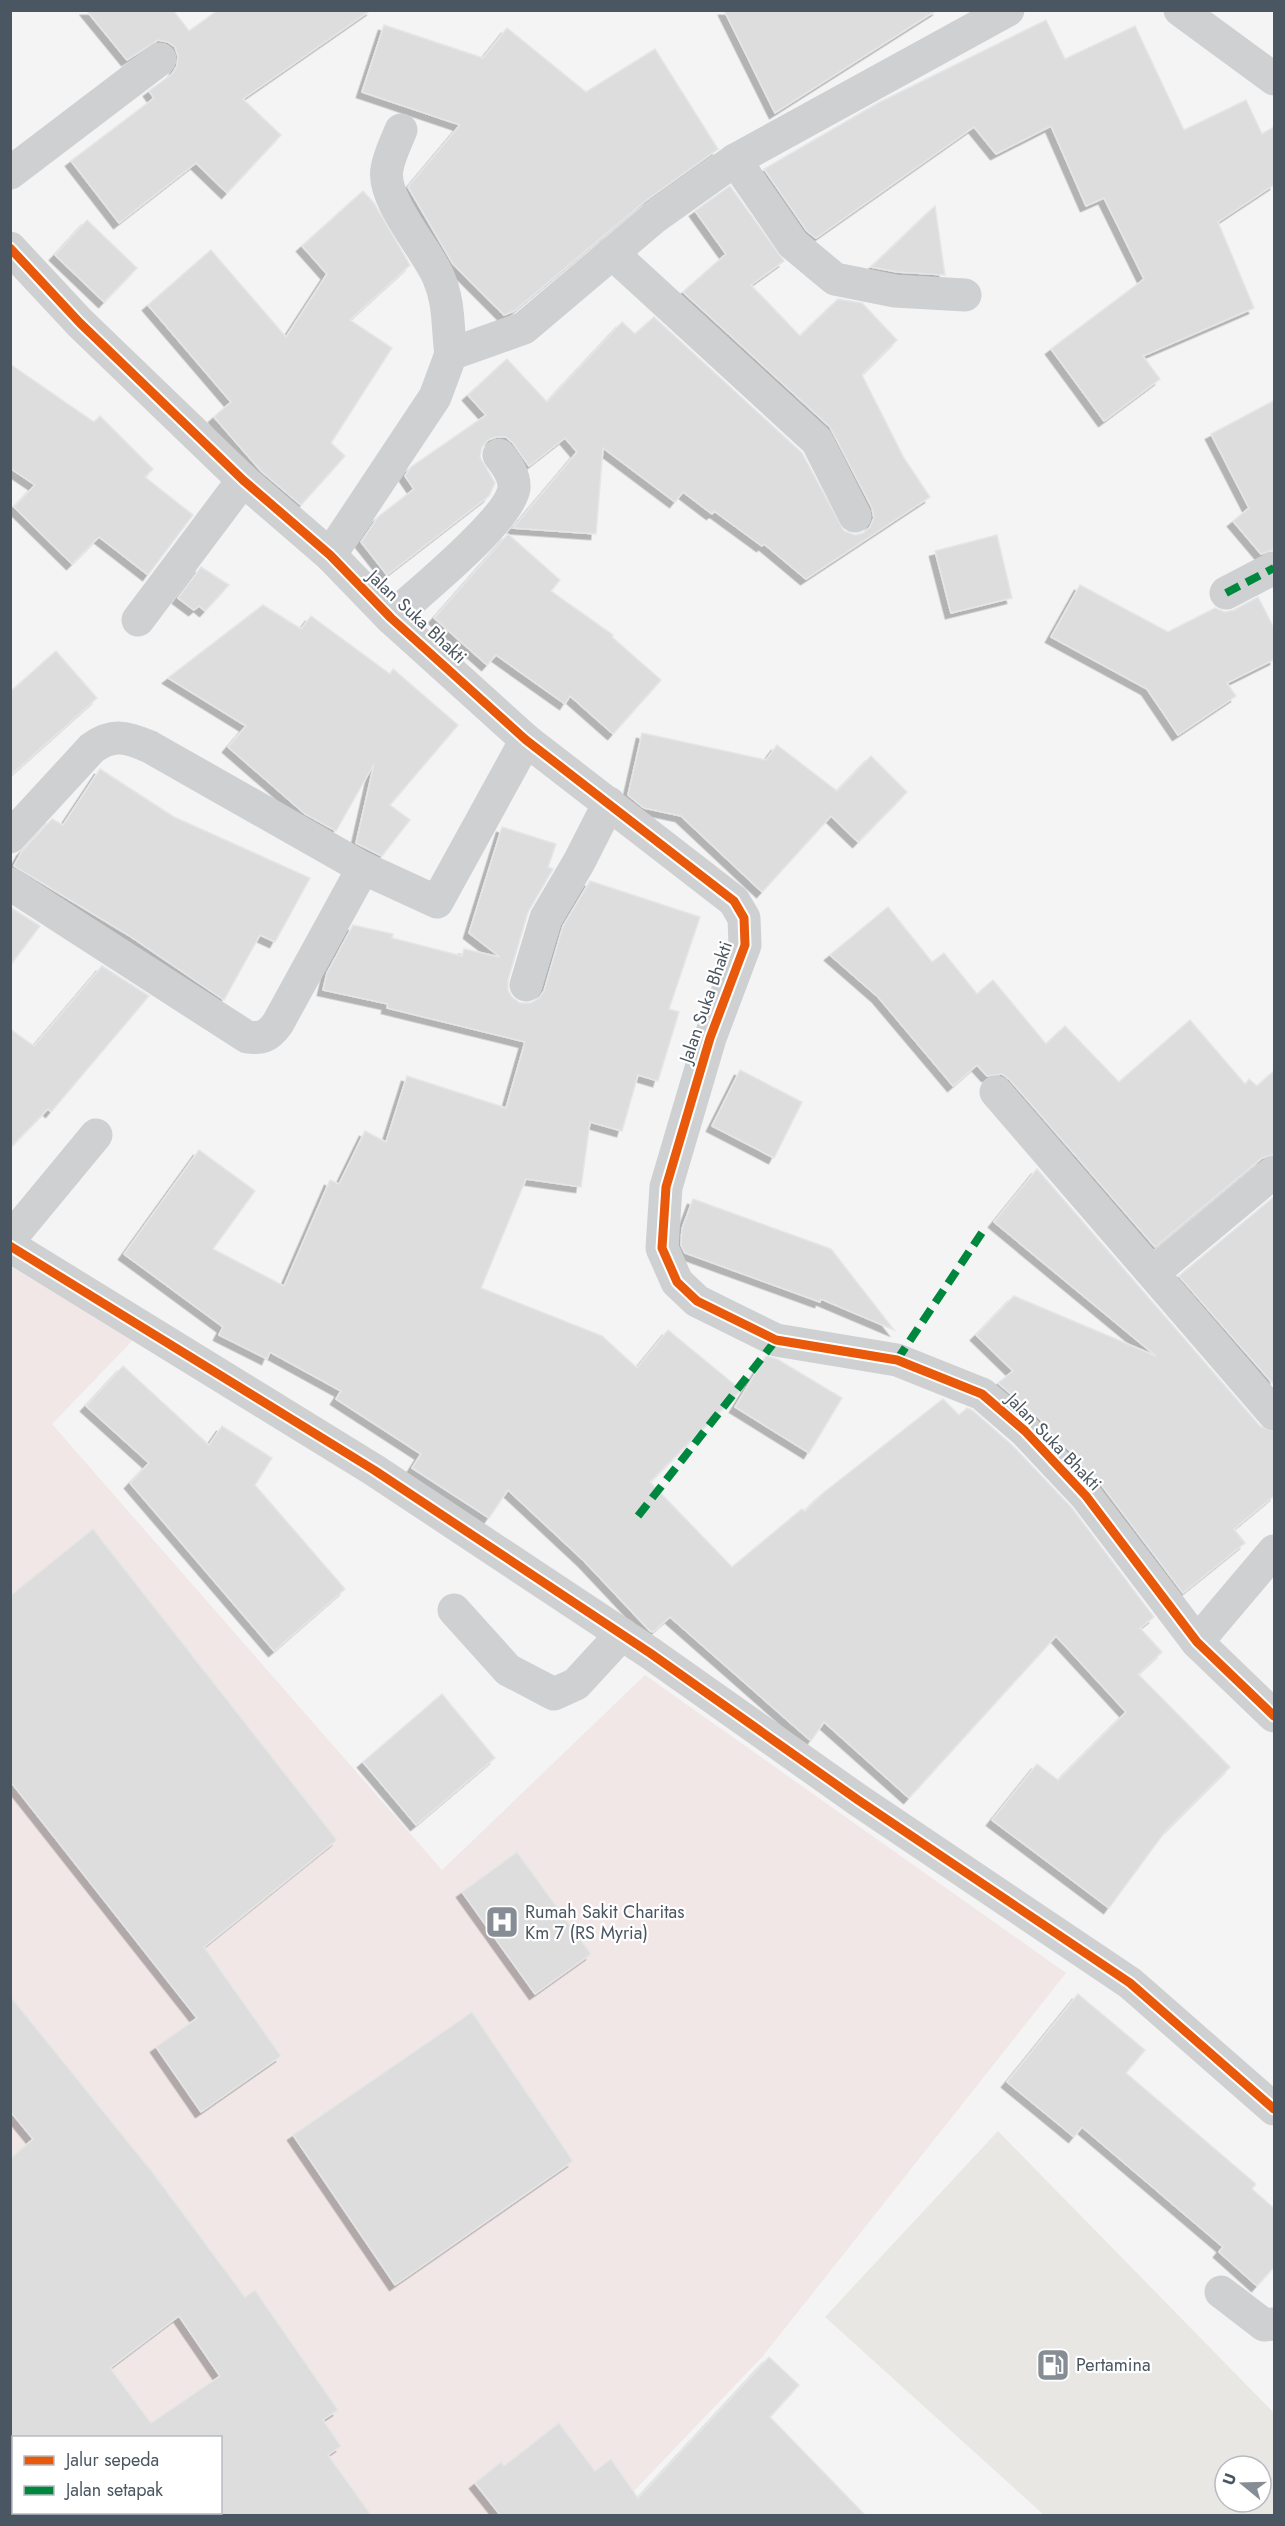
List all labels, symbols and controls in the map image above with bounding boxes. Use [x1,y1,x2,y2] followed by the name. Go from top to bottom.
[360,563,472,670] street label: Jalan Suka Bhakti
[672,938,739,1068] street label: Jalan Suka Bhakti
[999,1386,1107,1497] street label: Jalan Suka Bhakti
[525,1899,684,1946] place label: Rumah Sakit Charitas Km 7 (RS Myria)
[484,1904,520,1940] hospital icon: Rumah Sakit Charitas Km 7 (RS Myria)
[1035,2347,1071,2383] fuel station icon: Pertamina
[1076,2352,1151,2378] place label: Pertamina
[12,2436,222,2514] legend
[64,2447,159,2473] text: Jalur sepeda
[1213,2454,1273,2514] north arrow
[1217,2470,1242,2488] text: U
[64,2477,163,2503] text: Jalan setapak

